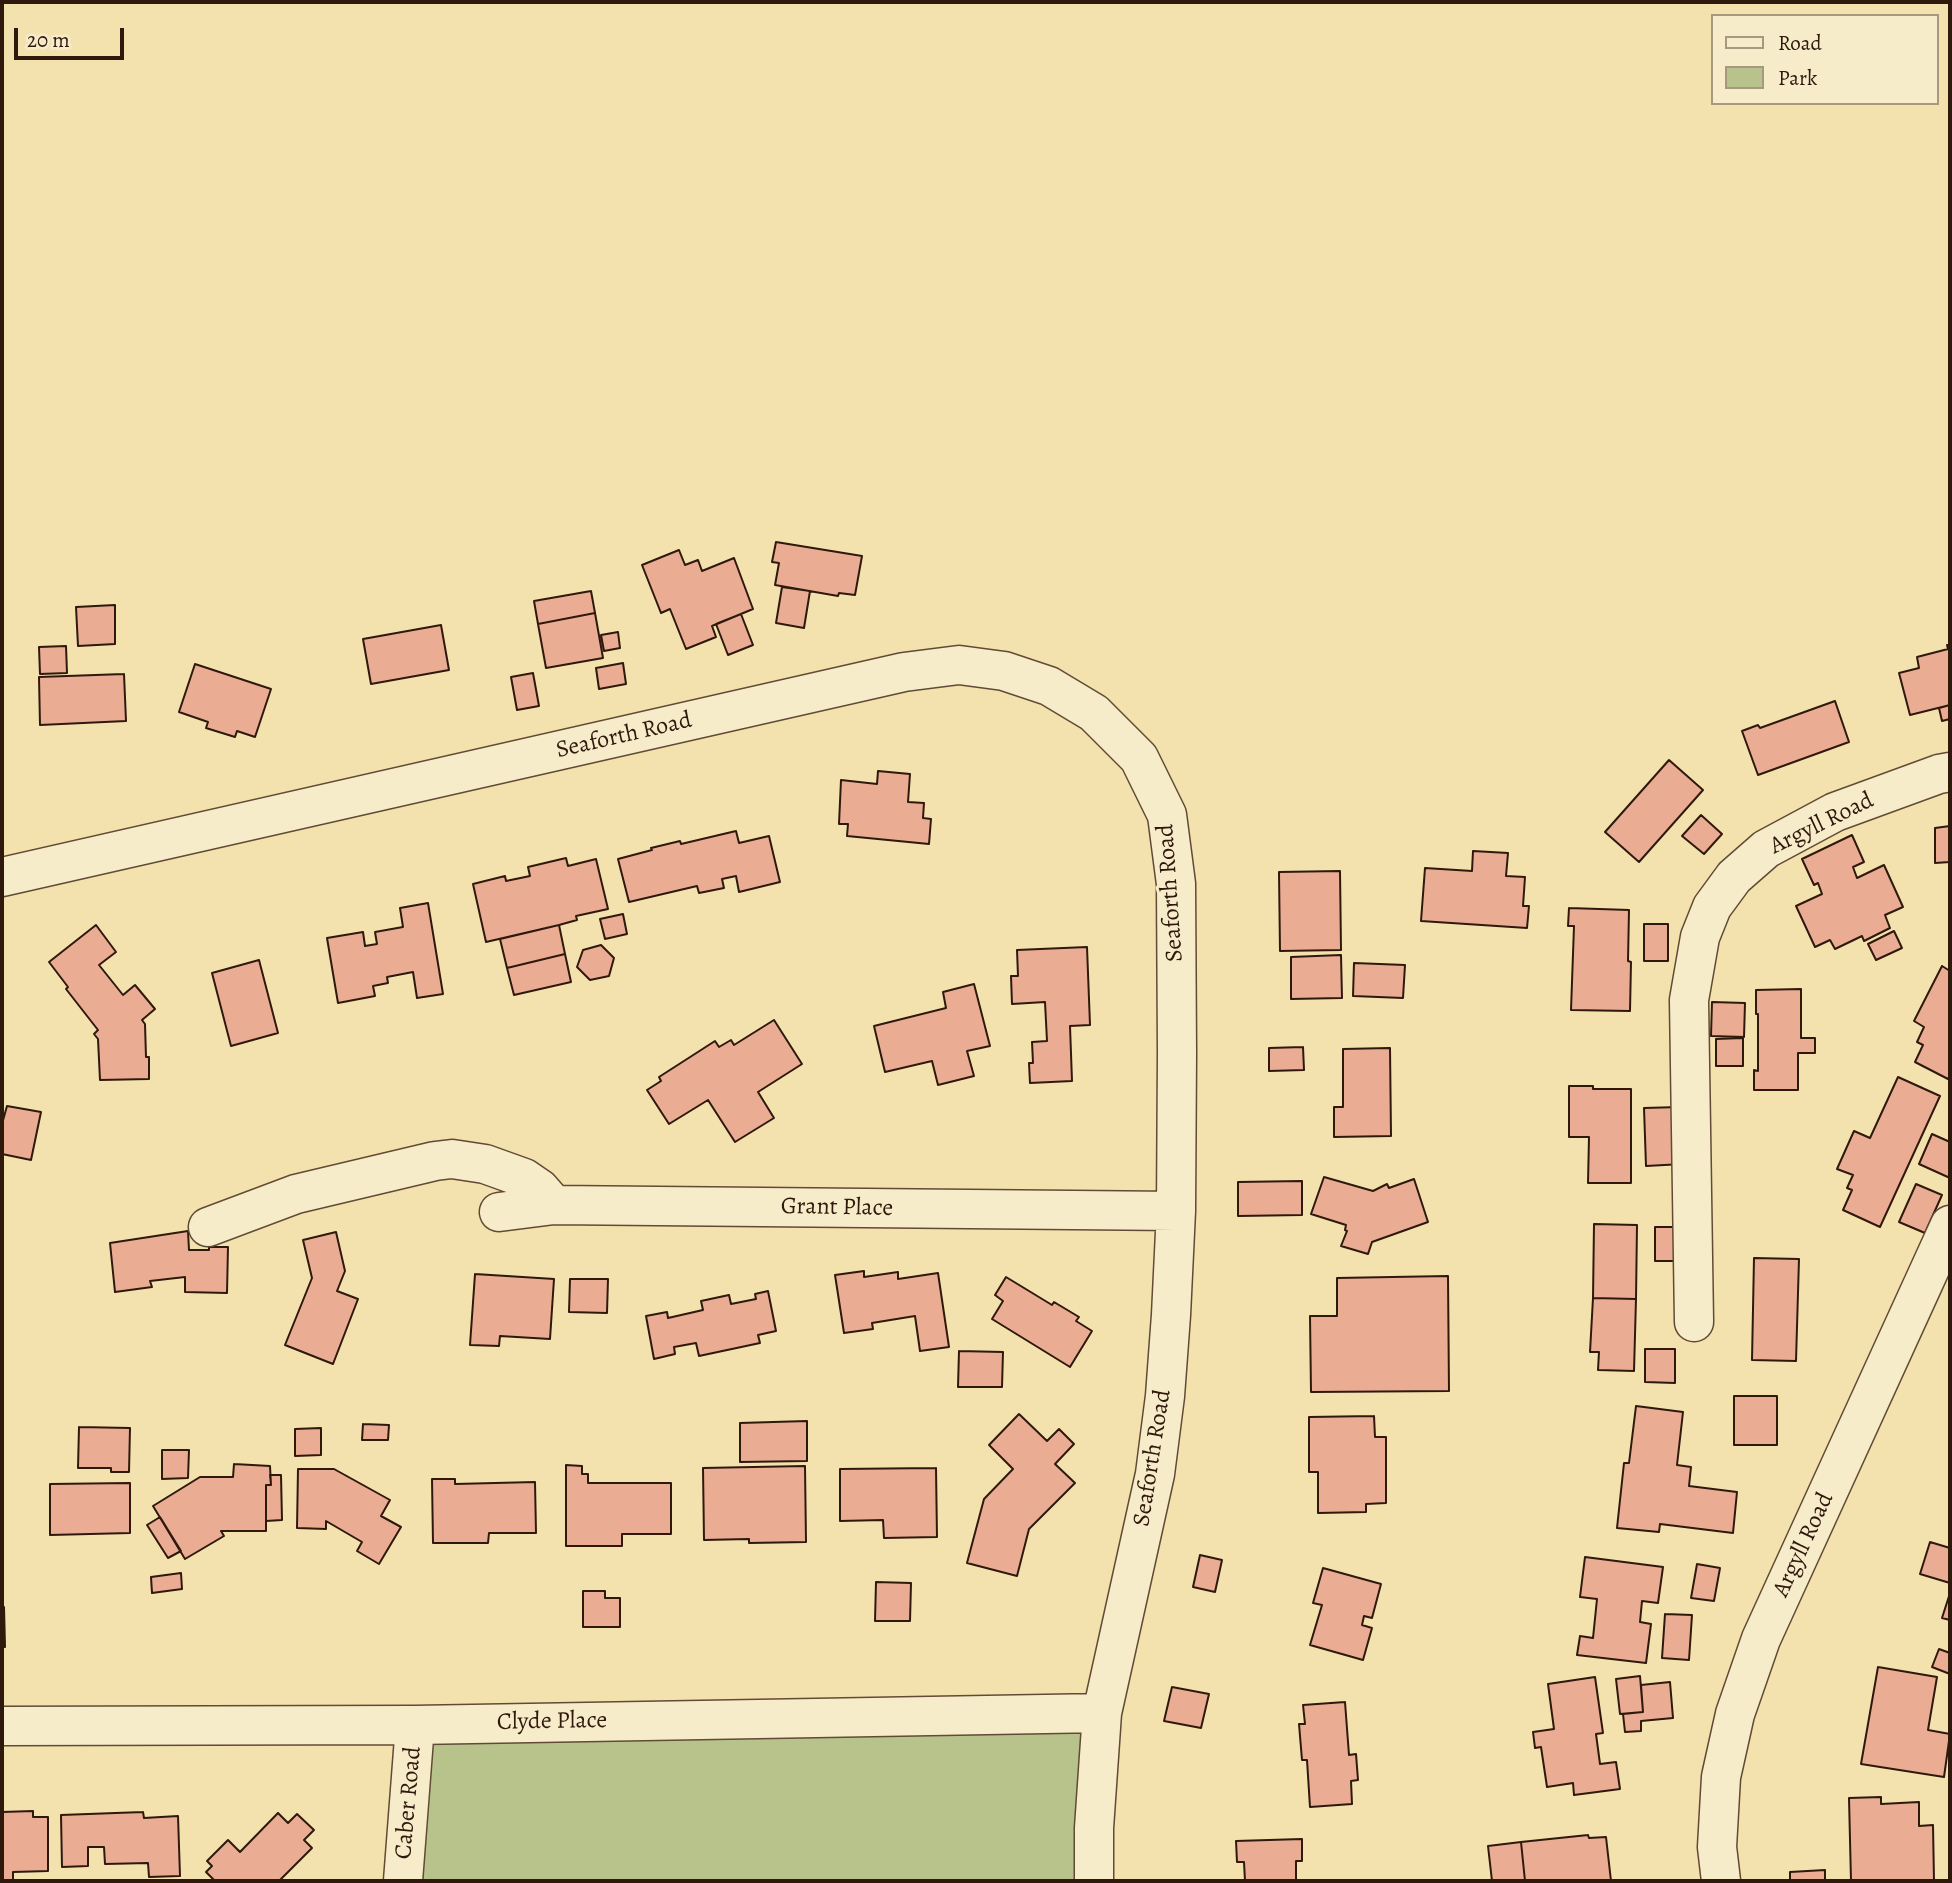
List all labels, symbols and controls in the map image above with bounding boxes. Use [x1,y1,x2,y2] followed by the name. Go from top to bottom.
[18,14,128,58] scale bar
[1710,14,1938,105] legend
[27,26,70,54] text: 20 m
[1778,29,1822,57] text: Road
[1778,64,1817,92] text: Park
[553,706,695,766] street label: Seaforth Road
[1765,787,1879,861] street label: Argyll Road
[1152,823,1190,963] street label: Seaforth Road
[781,1193,893,1223] street label: Grant Place
[1128,1387,1178,1529] street label: Seaforth Road
[1767,1488,1841,1602] street label: Argyll Road
[497,1707,607,1737] street label: Clyde Place
[390,1745,428,1861] street label: Caber Road

